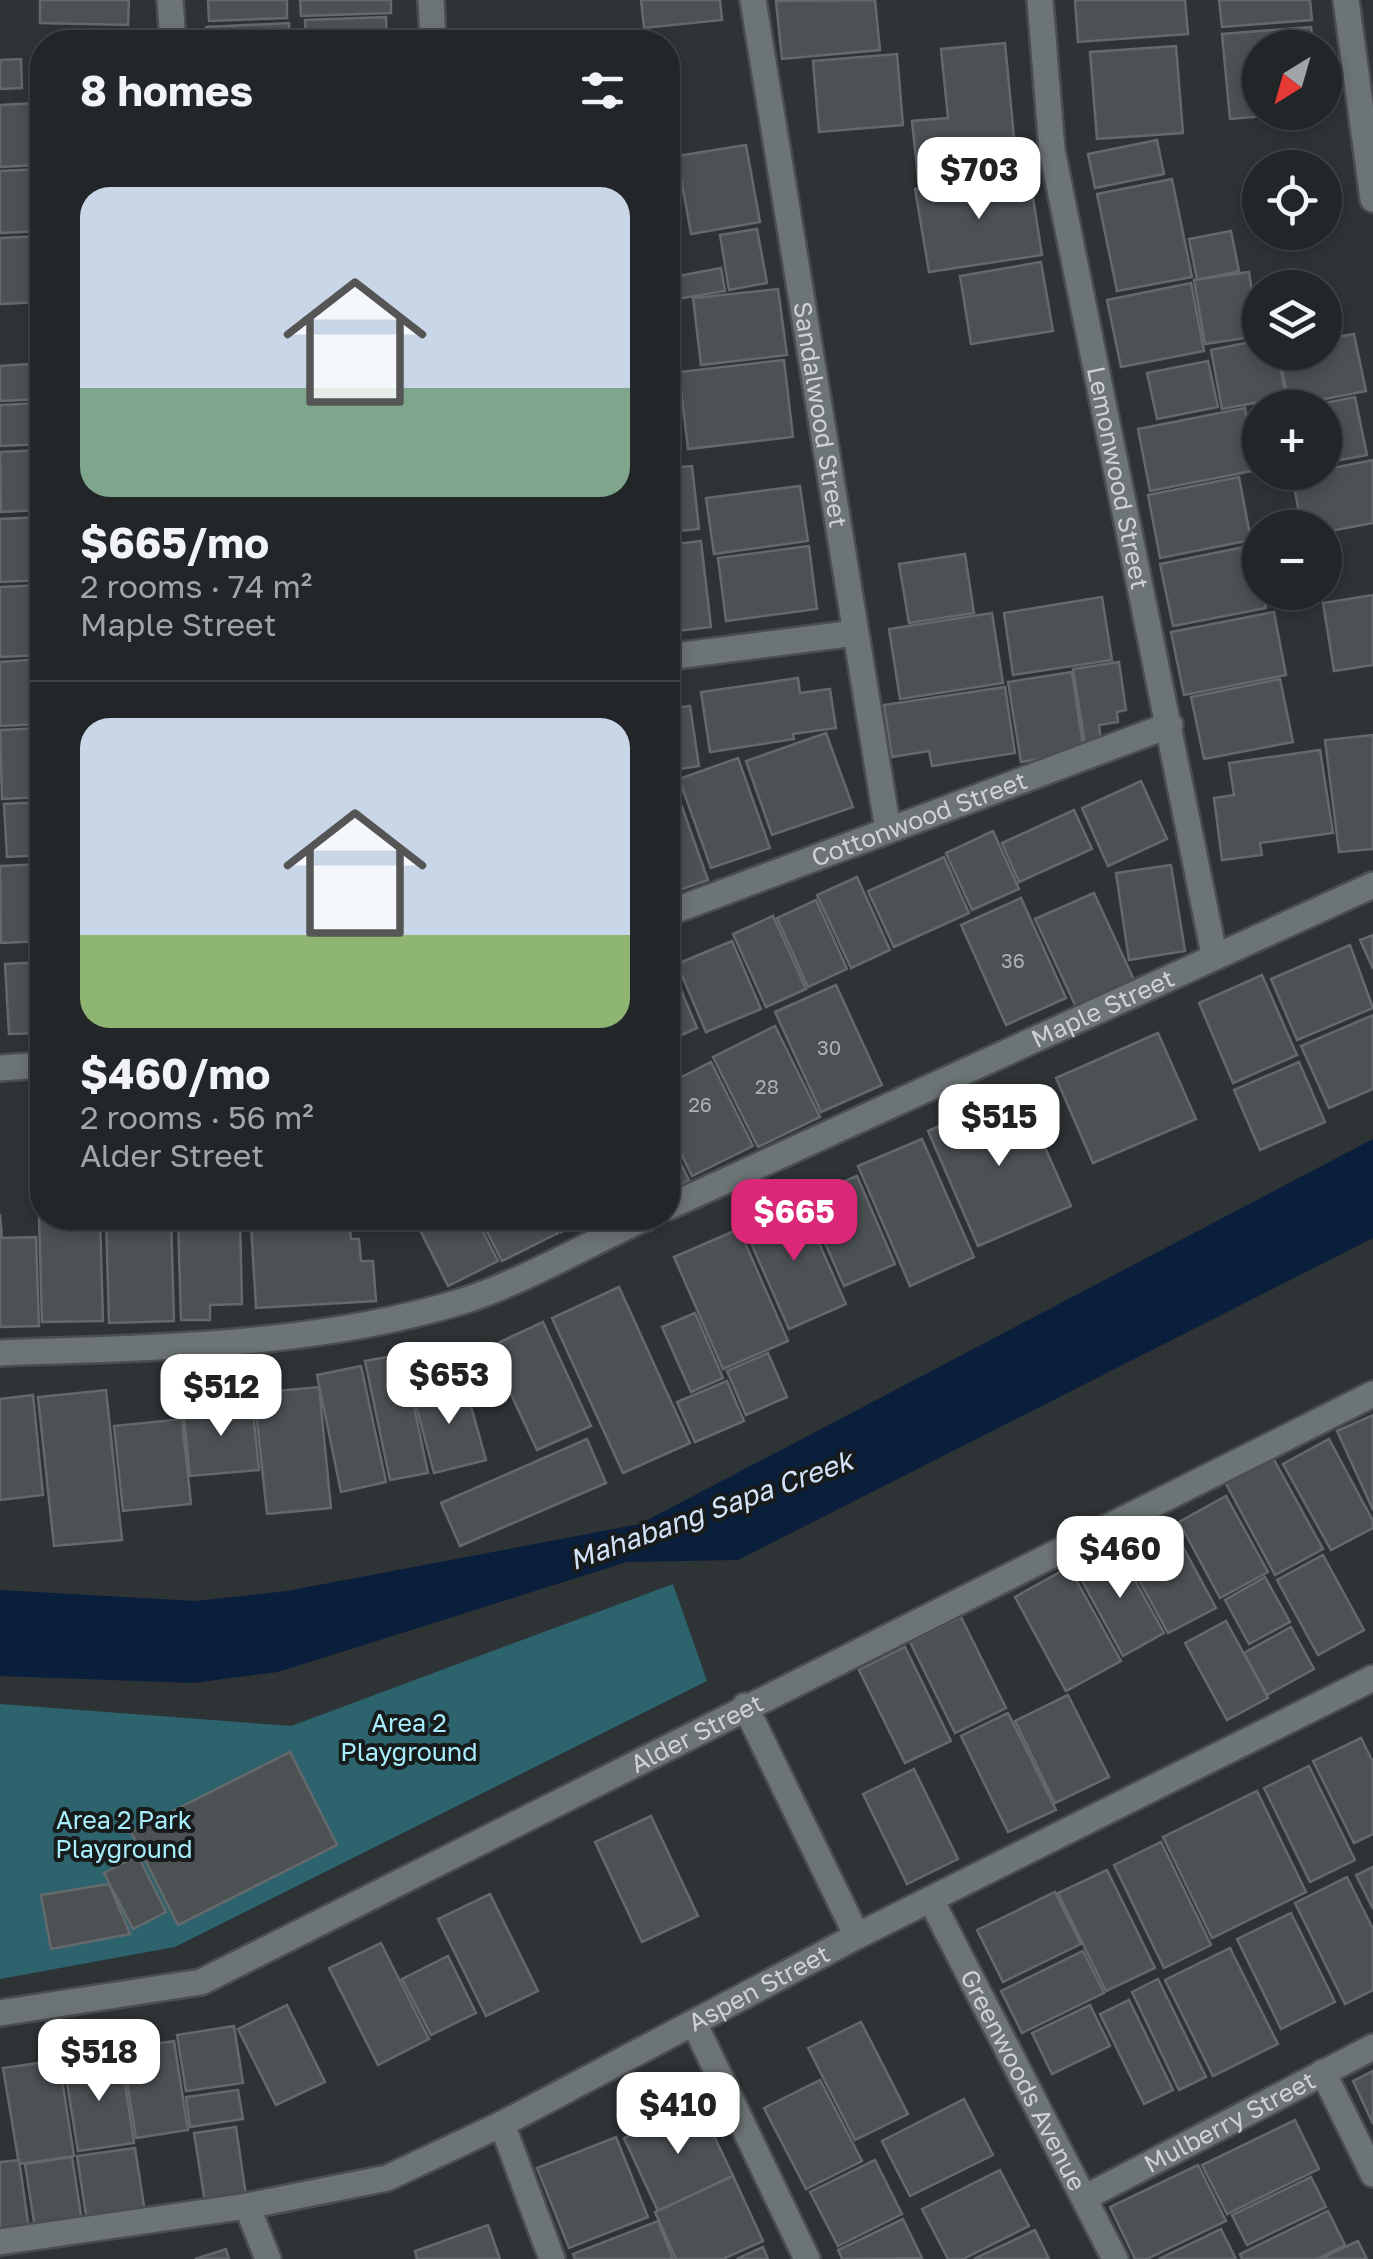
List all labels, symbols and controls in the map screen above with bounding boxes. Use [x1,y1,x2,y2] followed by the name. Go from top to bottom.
[1242,30,1342,130] north arrow
[1242,30,1342,610] map controls
[575,63,630,118] icon: filters
[80,65,253,115] text: 8 homes
[920,137,1038,222] pin: $703
[939,150,1019,188] text: $703
[1242,150,1342,250] button: locate
[265,252,445,432] icon: home
[1242,270,1342,370] button: layers
[787,299,855,530] street label: Sandalwood Street
[1081,364,1156,592] street label: Lemonwood Street
[1242,390,1342,490] button: +
[1242,510,1342,610] button: −
[80,517,269,567] text: $665/mo
[80,567,312,605] text: 2 rooms · 74 m²
[80,605,276,643] text: Maple Street
[807,764,1031,873] street label: Cottonwood Street
[265,783,445,963] icon: home
[1001,948,1025,972] house number: 36
[1026,962,1179,1054] street label: Maple Street
[817,1035,841,1059] house number: 30
[80,1048,270,1098] text: $460/mo
[755,1074,779,1098] house number: 28
[940,1084,1058,1169] pin: $515
[688,1092,712,1116] house number: 26
[961,1097,1037,1135] text: $515
[80,1098,314,1136] text: 2 rooms · 56 m²
[80,1136,264,1174] text: Alder Street
[735,1179,853,1264] pin: $665
[753,1192,835,1230] text: $665
[390,1342,508,1427] pin: $653
[162,1354,280,1439] pin: $512
[409,1355,489,1393] text: $653
[183,1367,259,1405] text: $512
[565,1442,860,1576] water label: Mahabang Sapa Creek
[1061,1516,1179,1601] pin: $460
[1079,1529,1161,1567] text: $460
[625,1687,768,1779] street label: Alder Street
[340,1707,478,1767] park label: Area 2 Playground
[55,1804,193,1864] park label: Area 2 Park Playground
[683,1937,835,2038] street label: Aspen Street
[954,1964,1093,2196] street label: Greenwoods Avenue
[40,2019,158,2104] pin: $518
[60,2032,138,2070] text: $518
[1138,2064,1320,2179] street label: Mulberry Street
[619,2072,737,2157] pin: $410
[639,2085,717,2123] text: $410

